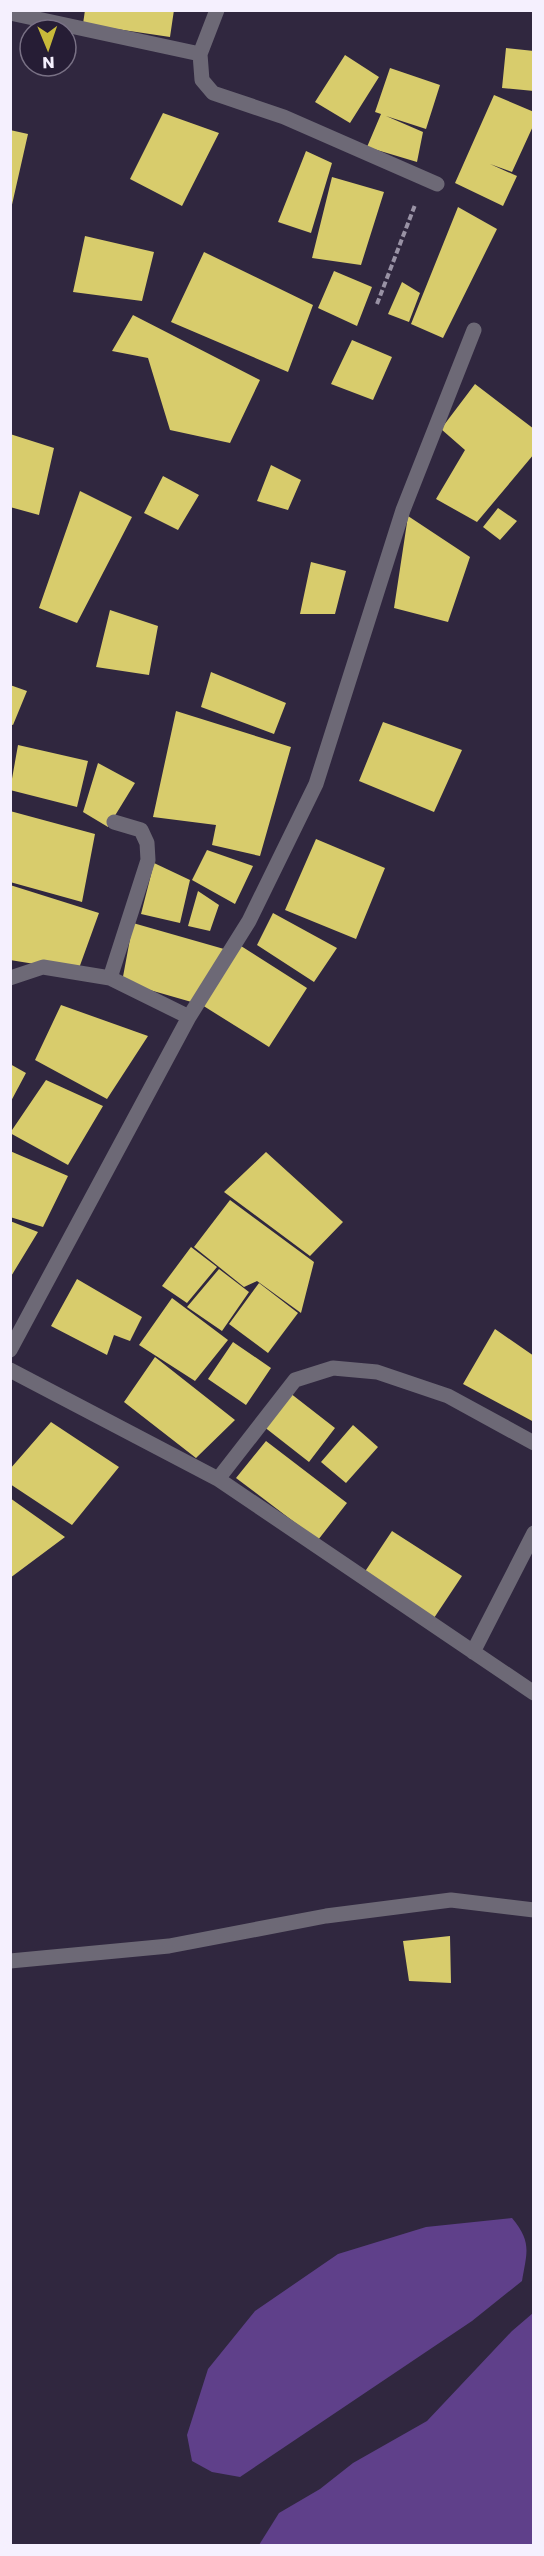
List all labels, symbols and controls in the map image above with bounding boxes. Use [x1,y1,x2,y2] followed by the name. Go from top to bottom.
[18,18,78,78] north arrow
[42,51,55,74] text: N

